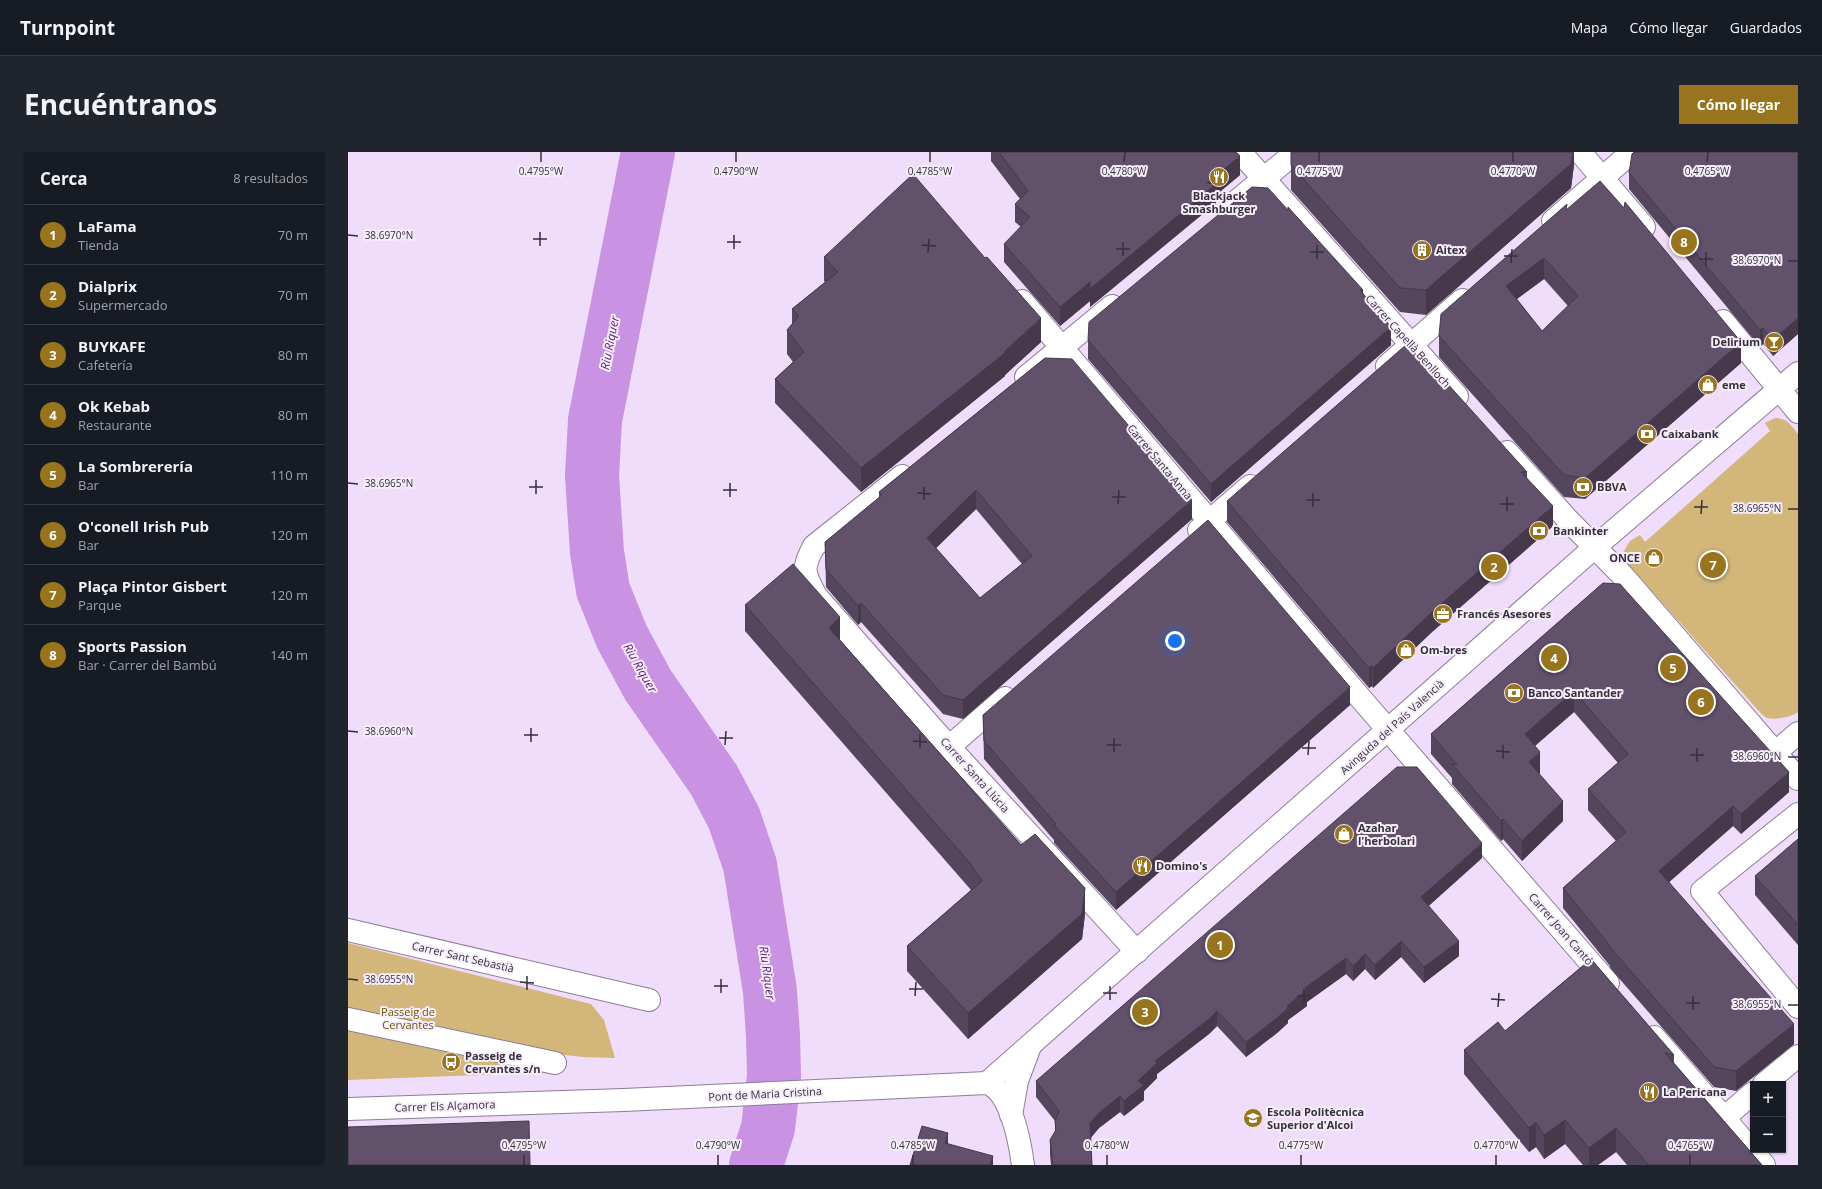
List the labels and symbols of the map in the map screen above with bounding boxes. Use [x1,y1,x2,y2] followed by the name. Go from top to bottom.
[519,164,564,178] text: 0.4795°W
[714,164,759,178] text: 0.4790°W
[908,164,953,178] text: 0.4785°W
[1102,164,1147,178] text: 0.4780°W
[1297,164,1342,178] text: 0.4775°W
[1491,164,1536,178] text: 0.4770°W
[1685,164,1730,178] text: 0.4765°W
[1208,166,1230,188] restaurant icon: Blackjack Smashburger
[1182,188,1256,216] place label: Blackjack Smashburger
[1671,227,1697,257] pin: 8
[365,228,413,242] text: 38.6970°N
[1411,239,1433,261] building icon: Aitex
[1436,242,1465,257] place label: Aitex
[1733,253,1781,267] text: 38.6970°N
[1363,291,1454,390] street label: Carrer Capellà Benlloch
[596,313,623,371] water label: Riu Riquer
[1763,331,1785,353] bar icon: Delirium
[1712,334,1760,349] place label: Delirium
[1697,374,1719,396] shop icon: eme
[1722,377,1746,392] place label: eme
[1124,421,1196,502] street label: Carrer Santa Anna
[1636,423,1658,445] bank icon: Caixabank
[1661,426,1719,441] place label: Caixabank
[365,476,413,490] text: 38.6965°N
[1572,476,1594,498] bank icon: BBVA
[1597,479,1627,494] place label: BBVA
[1733,501,1781,515] text: 38.6965°N
[1528,520,1550,542] bank icon: Bankinter
[1553,523,1608,538] place label: Bankinter
[1643,547,1665,569] shop icon: ONCE
[1609,550,1640,565] place label: ONCE
[1700,550,1726,580] pin: 7
[1481,552,1507,582] pin: 2
[1432,603,1454,625] office icon: Francés Asesores
[1457,606,1552,621] place label: Francés Asesores
[1165,631,1185,651] your location
[1395,639,1417,661] shop icon: Om-bres
[619,640,662,697] water label: Riu Riquer
[1420,642,1468,657] place label: Om-bres
[1541,643,1567,673] pin: 4
[1660,653,1686,683] pin: 5
[1336,676,1447,777] street label: Avinguda del País Valencià
[1503,682,1525,704] bank icon: Banco Santander
[1528,685,1622,700] place label: Banco Santander
[1688,687,1714,717] pin: 6
[365,724,413,738] text: 38.6960°N
[937,734,1013,816] street label: Carrer Santa Llúcia
[1733,749,1781,763] text: 38.6960°N
[1358,820,1415,848] place label: Azahar l'herbolari
[1333,823,1355,845] shop icon: Azahar l'herbolari
[1131,855,1153,877] restaurant icon: Domino's
[1156,858,1208,873] place label: Domino's
[1526,889,1597,968] street label: Carrer Joan Cantó
[1207,930,1233,960] pin: 1
[411,937,516,976] street label: Carrer Sant Sebastià
[755,945,780,1002] water label: Riu Riquer
[365,972,413,986] text: 38.6955°N
[1132,997,1158,1027] pin: 3
[1733,997,1781,1011] text: 38.6955°N
[381,1004,435,1032] park label: Passeig de Cervantes
[465,1048,540,1076] place label: Passeig de Cervantes s/n
[440,1051,462,1073] bus stop icon: Passeig de Cervantes s/n
[1638,1081,1660,1103] restaurant icon: La Pericana
[708,1083,822,1104] street label: Pont de Maria Cristina
[1663,1084,1727,1099] place label: La Pericana
[394,1096,496,1115] street label: Carrer Els Alçamora
[1267,1104,1364,1132] place label: Escola Politècnica Superior d'Alcoi
[1242,1107,1264,1129] school or university icon: Escola Politècnica Superior d'Alcoi
[502,1138,547,1152] text: 0.4795°W
[696,1138,741,1152] text: 0.4790°W
[891,1138,936,1152] text: 0.4785°W
[1085,1138,1130,1152] text: 0.4780°W
[1279,1138,1324,1152] text: 0.4775°W
[1474,1138,1519,1152] text: 0.4770°W
[1668,1138,1713,1152] text: 0.4765°W

